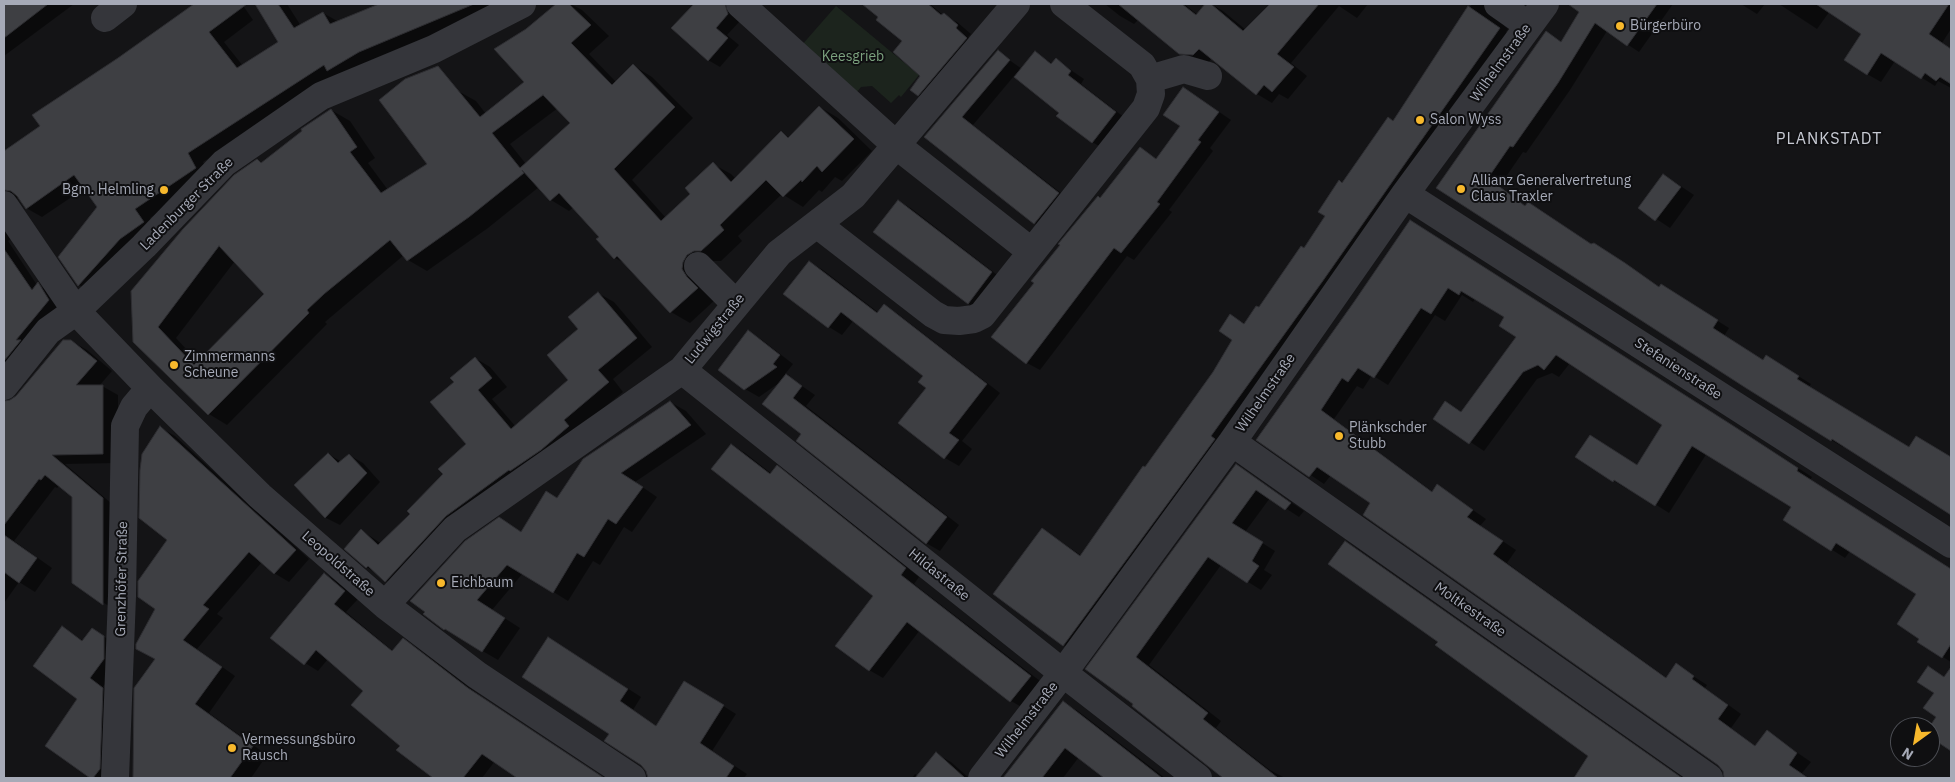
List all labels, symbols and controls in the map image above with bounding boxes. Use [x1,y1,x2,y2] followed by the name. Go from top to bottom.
[1630,18,1701,34] place label: Bürgerbüro
[1614,20,1626,32] marker: Bürgerbüro
[1467,21,1535,105] street label: Wilhelmstraße
[822,49,884,65] park label: Keesgrieb
[1430,112,1501,128] place label: Salon Wyss
[1414,114,1426,126] marker: Salon Wyss
[1774,129,1884,149] district label: PLANKSTADT
[137,154,237,254] street label: Ladenburger Straße
[1471,173,1631,206] place label: Allianz Generalvertretung Claus Traxler
[62,182,154,198] place label: Bgm. Helmling
[1455,183,1467,195] marker: Allianz Generalvertretung Claus Traxler
[158,184,170,196] marker: Bgm. Helmling
[682,291,748,367] street label: Ludwigstraße
[1631,335,1725,403] street label: Stefanienstraße
[184,349,275,382] place label: Zimmermanns Scheune
[1233,350,1299,436] street label: Wilhelmstraße
[168,359,180,371] marker: Zimmermanns Scheune
[1349,420,1427,452] place label: Plänkschder Stubb
[1333,430,1345,442] marker: Plänkschder Stubb
[113,521,131,637] street label: Grenzhöfer Straße
[298,528,378,600] street label: Leopoldstraße
[905,545,973,605] street label: Hildastraße
[451,575,513,591] place label: Eichbaum
[435,577,447,589] marker: Eichbaum
[1431,579,1509,641] street label: Moltkestraße
[992,678,1062,762] street label: Wilhelmstraße
[1890,717,1940,767] north arrow
[242,732,355,764] place label: Vermessungsbüro Rausch
[226,742,238,754] marker: Vermessungsbüro Rausch
[1899,744,1917,764] text: N

